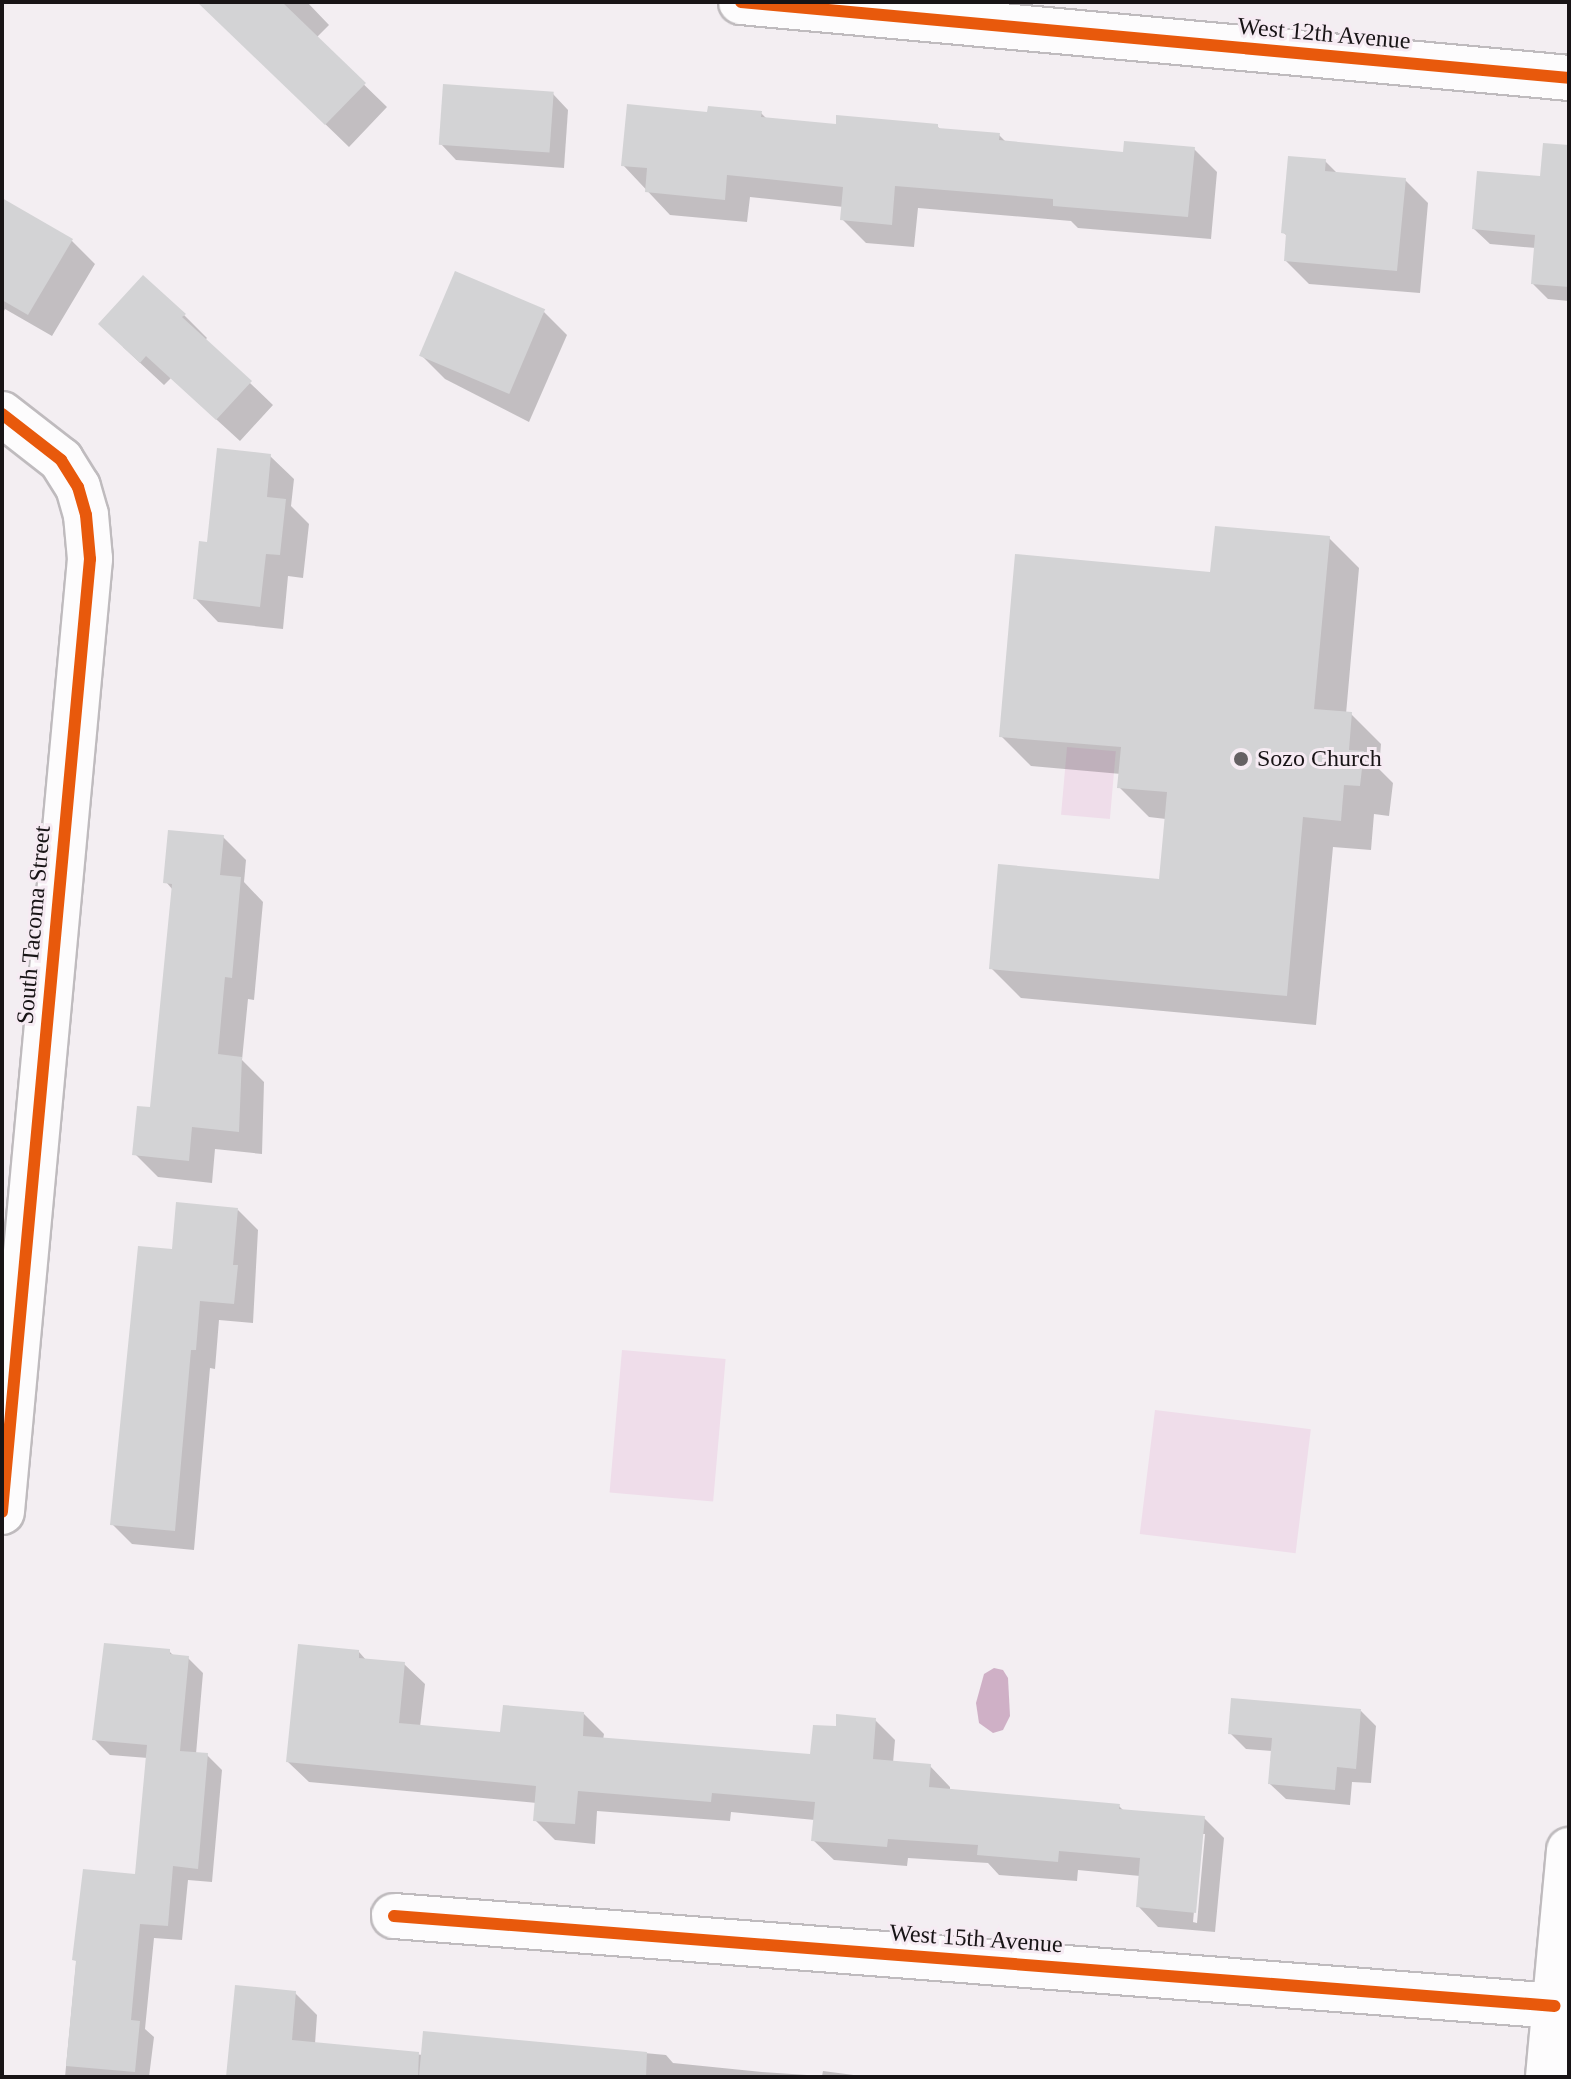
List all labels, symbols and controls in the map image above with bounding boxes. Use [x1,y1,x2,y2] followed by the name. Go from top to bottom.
[1236,12,1412,56] street label: West 12th Avenue
[1257,745,1382,773] place label: Sozo Church
[1232,750,1250,768] marker: Sozo Church
[11,824,57,1026] street label: South Tacoma Street
[888,1919,1064,1959] street label: West 15th Avenue

